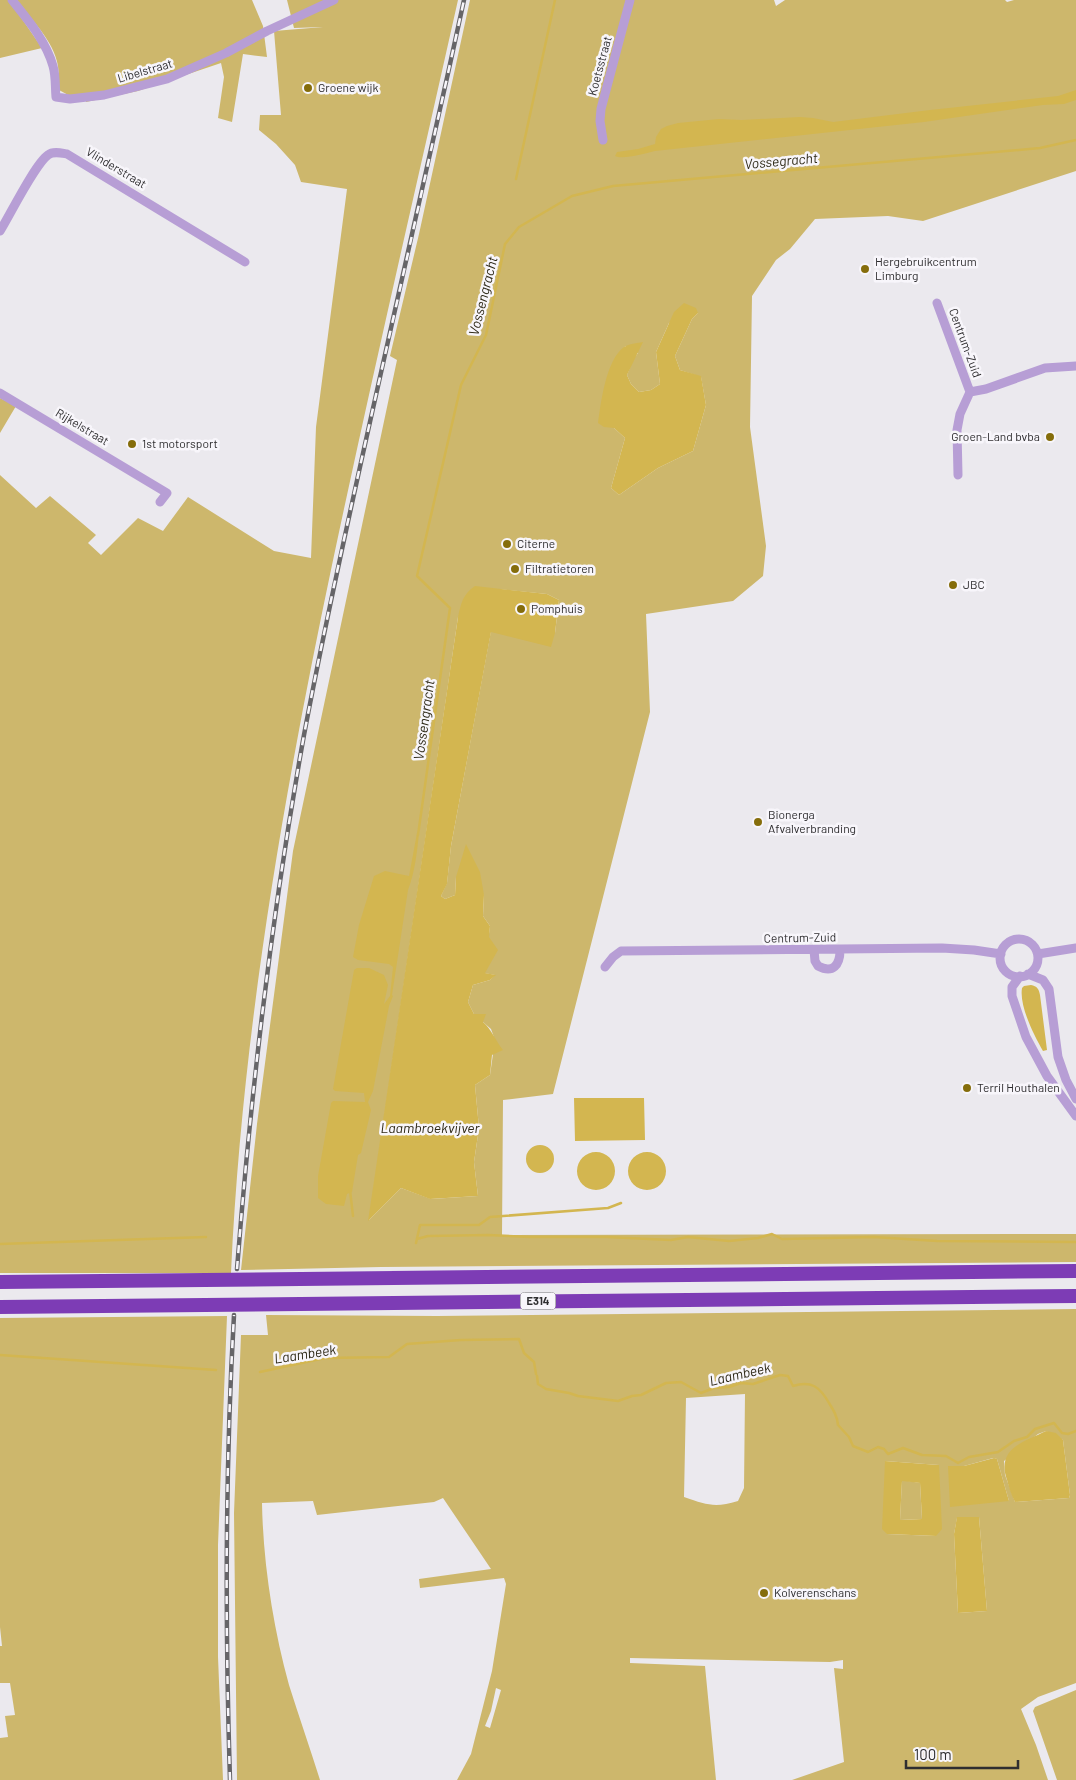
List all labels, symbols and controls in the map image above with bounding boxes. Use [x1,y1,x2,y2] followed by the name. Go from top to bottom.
[584,34,614,97] street label: Koetsstraat
[116,56,174,85] street label: Libelstraat
[318,80,378,94] place label: Groene wijk
[302,82,314,94] marker: Groene wijk
[84,144,149,191] street label: Vlinderstraat
[744,149,818,172] water label: Vossegracht
[875,254,977,282] place label: Hergebruikcentrum Limburg
[464,255,501,337] water label: Vossengracht
[859,263,871,275] marker: Hergebruikcentrum Limburg
[947,306,985,379] street label: Centrum-Zuid
[53,405,112,447] street label: Rijkelstraat
[951,429,1040,443] place label: Groen-Land bvba
[1044,431,1056,443] marker: Groen-Land bvba
[142,436,218,450] place label: 1st motorsport
[126,438,138,450] marker: 1st motorsport
[517,536,555,550] place label: Citerne
[501,538,513,550] marker: Citerne
[525,561,594,575] place label: Filtratietoren
[509,563,521,575] marker: Filtratietoren
[963,577,985,591] place label: JBC
[947,579,959,591] marker: JBC
[531,601,583,615] place label: Pomphuis
[515,603,527,615] marker: Pomphuis
[409,679,438,761] water label: Vossengracht
[768,807,856,835] place label: Bionerga Afvalverbranding
[752,816,764,828] marker: Bionerga Afvalverbranding
[764,929,836,945] street label: Centrum-Zuid
[977,1080,1060,1094] place label: Terril Houthalen
[961,1082,973,1094] marker: Terril Houthalen
[380,1119,481,1136] water label: Laambroekvijver
[520,1292,556,1310] road number: E314
[273,1340,337,1367] water label: Laambeek
[708,1358,772,1389] water label: Laambeek
[774,1585,857,1599] place label: Kolverenschans
[758,1587,770,1599] marker: Kolverenschans
[906,1738,1018,1770] scale bar
[914,1745,952,1763] text: 100 m

